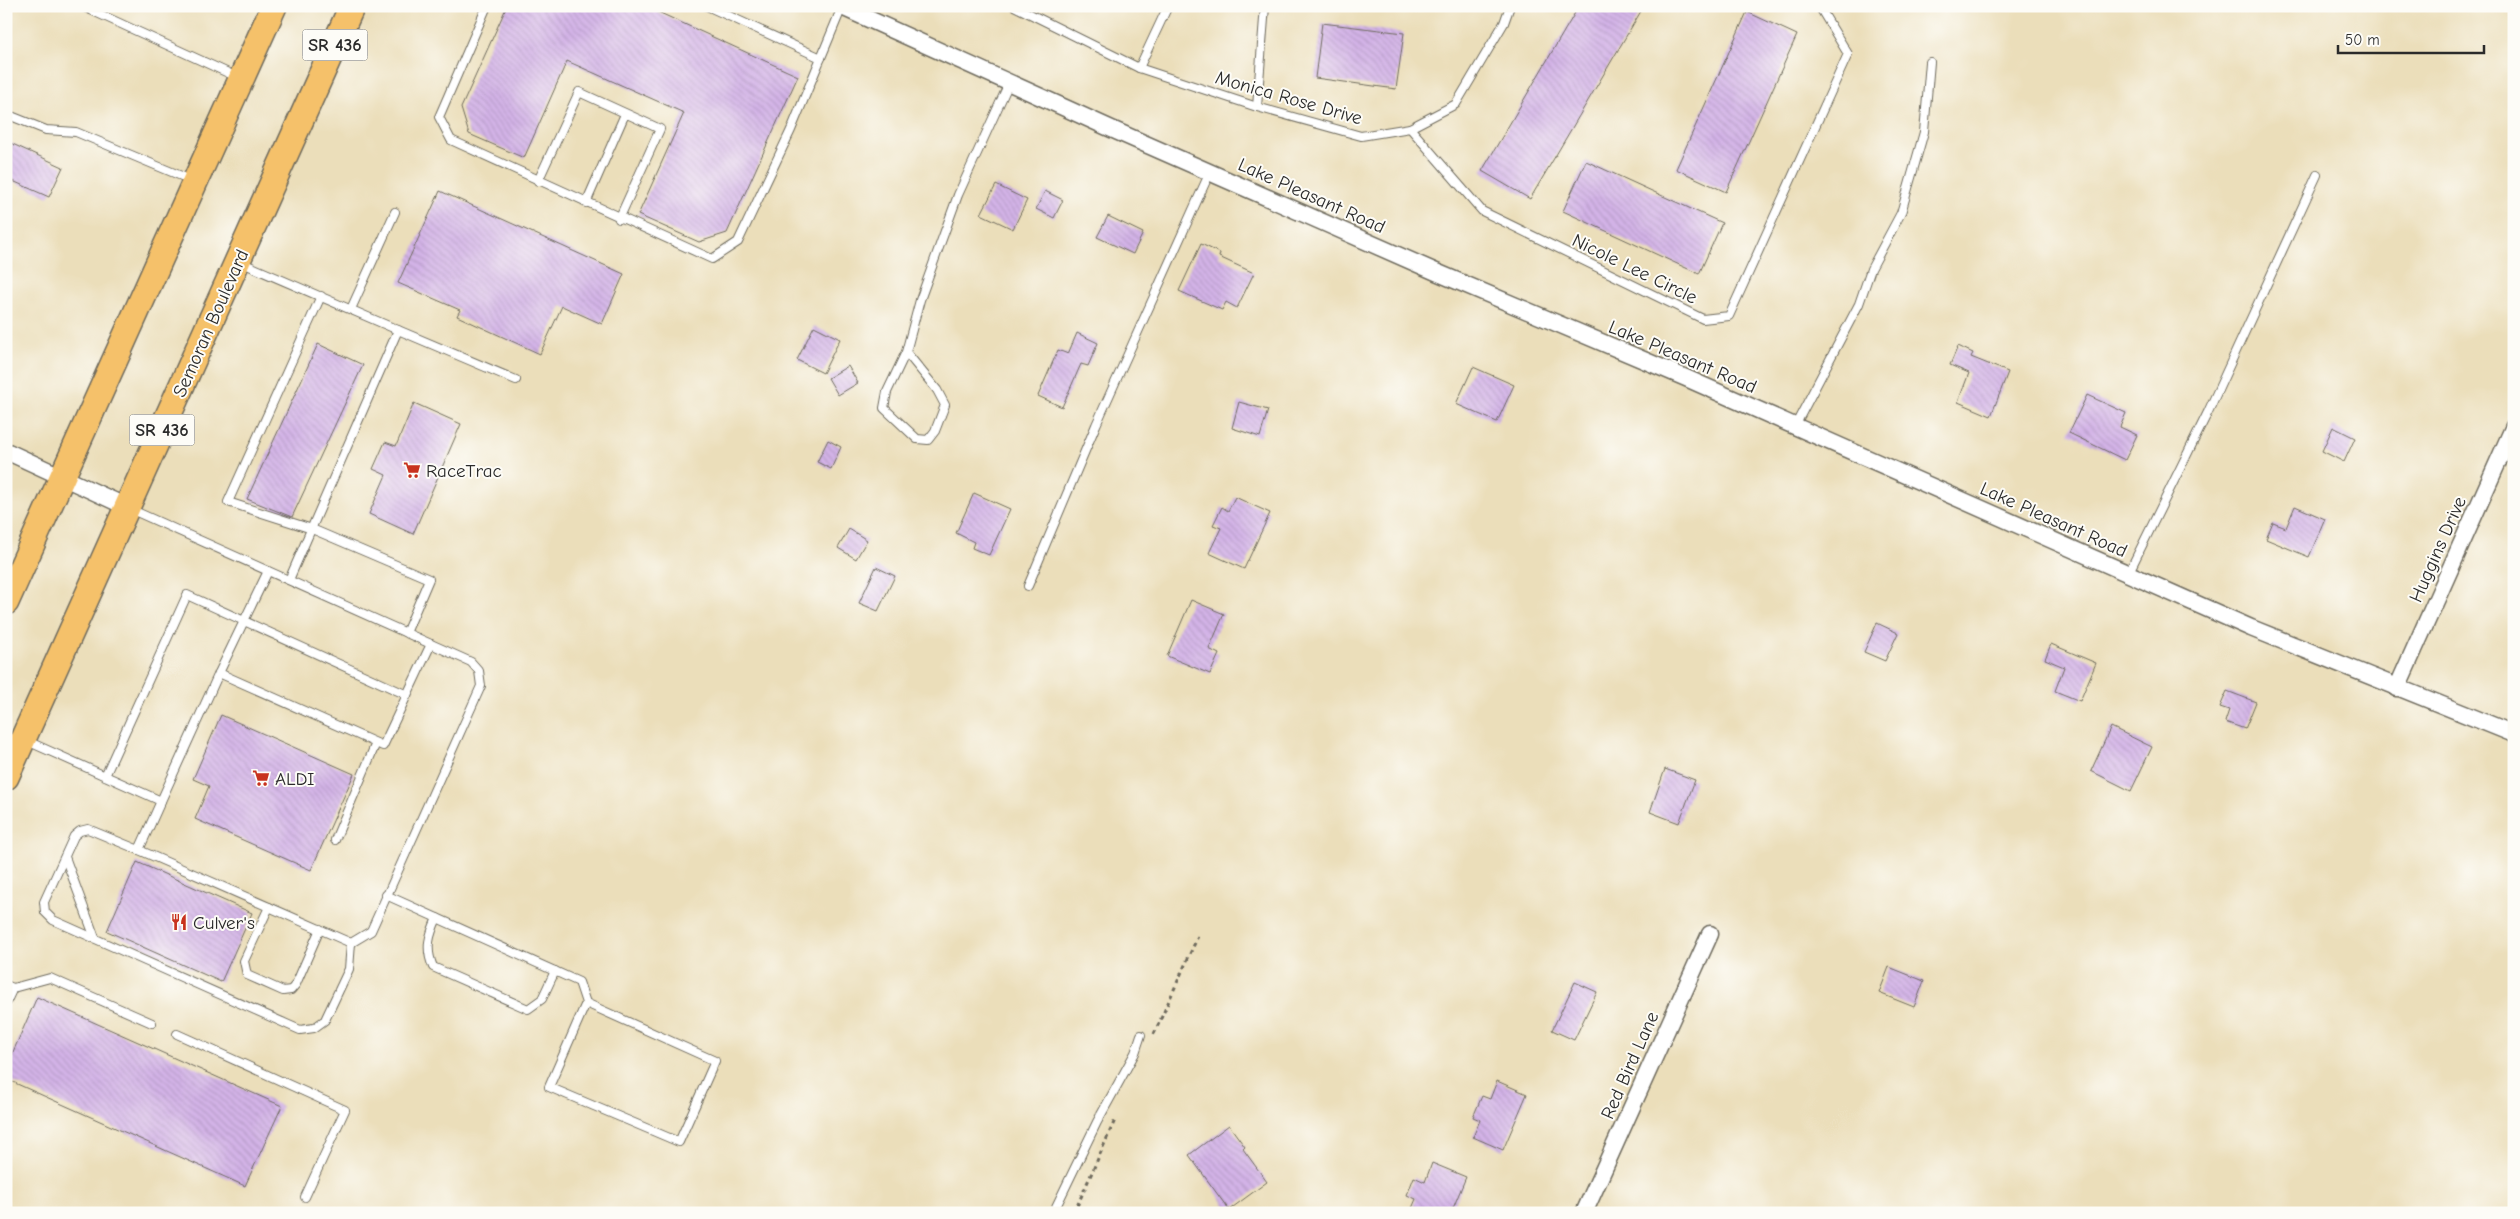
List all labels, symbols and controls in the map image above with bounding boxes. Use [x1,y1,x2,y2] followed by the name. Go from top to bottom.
[2338,22,2484,54] scale bar
[302,30,368,60] road number: SR 436
[2345,31,2380,49] text: 50 m
[1213,66,1365,129] street label: Monica Rose Drive
[1235,154,1389,238] street label: Lake Pleasant Road
[1568,229,1701,309] street label: Nicole Lee Circle
[168,246,253,401] street label: Semoran Boulevard
[1605,316,1760,398] street label: Lake Pleasant Road
[130,414,194,446] road number: SR 436
[402,460,422,480] supermarket icon: RaceTrac
[426,460,502,482] place label: RaceTrac
[1977,478,2131,562] street label: Lake Pleasant Road
[2405,493,2471,606] street label: Huggins Drive
[251,768,271,788] supermarket icon: ALDI
[275,768,314,790] place label: ALDI
[169,912,189,932] restaurant icon: Culver's
[193,912,255,934] place label: Culver's
[1596,1008,1663,1123] street label: Red Bird Lane

